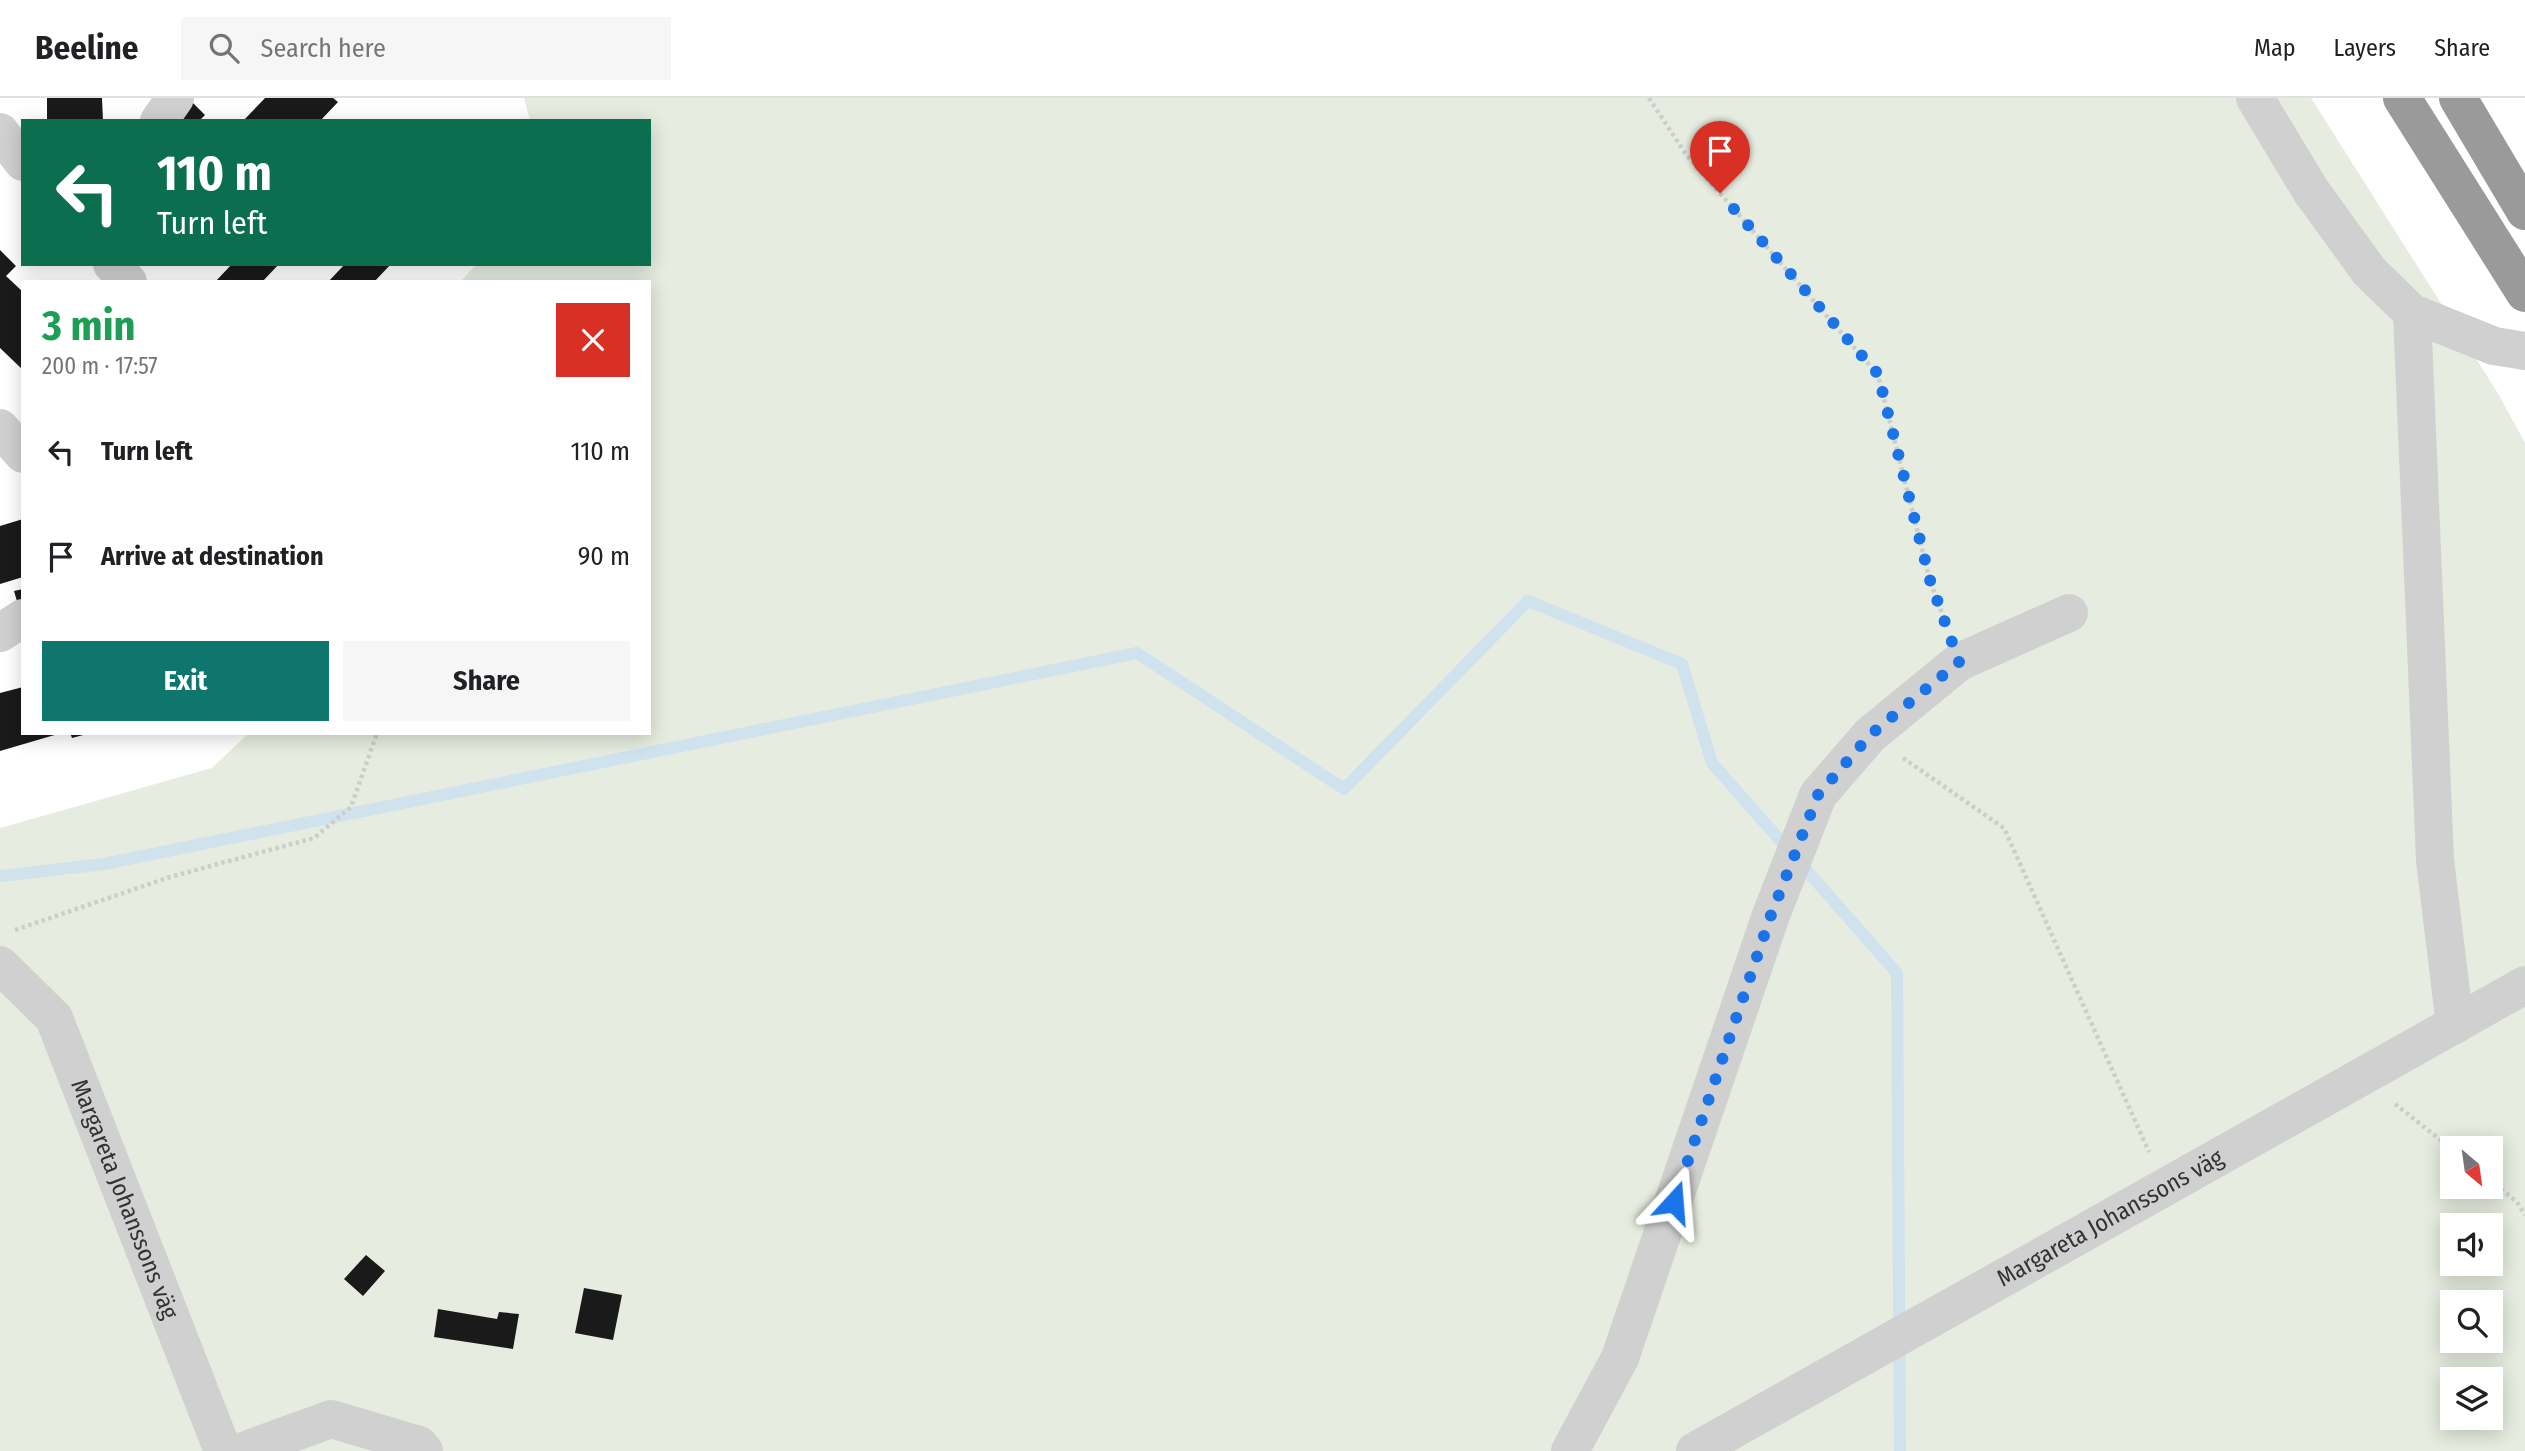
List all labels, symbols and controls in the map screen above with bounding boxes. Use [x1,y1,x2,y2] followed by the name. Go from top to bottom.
[181,17,671,80] search box
[35,28,139,68] text: Beeline
[205,29,243,67] icon: search
[261,33,386,64] text: Search here
[2254,34,2296,62] text: Map
[2334,34,2396,62] text: Layers
[2434,34,2490,62] text: Share
[1690,121,1750,193] pin
[1701,132,1739,170] icon: arrive
[157,144,272,203] text: 110 m
[42,147,133,238] icon: left
[157,204,267,242] text: Turn left
[42,301,136,351] text: 3 min
[556,303,630,377] button: close
[42,352,158,380] text: 200 m · 17:57
[42,433,80,471] icon: left
[101,436,193,467] text: Turn left
[570,436,630,467] text: 110 m
[42,538,80,576] icon: arrive
[101,541,324,572] text: Arrive at destination
[578,541,630,572] text: 90 m
[42,641,329,721] button: Exit
[343,641,630,721] button: Share
[65,1075,184,1324] street label: Margareta Johanssons väg
[2440,1136,2502,1199] north arrow
[2440,1136,2503,1430] map controls
[1992,1143,2229,1293] street label: Margareta Johanssons väg
[1637,1165,1711,1239] position arrow
[2440,1213,2503,1276] button: sound
[2440,1290,2503,1353] button: search
[2440,1367,2503,1430] button: layers

